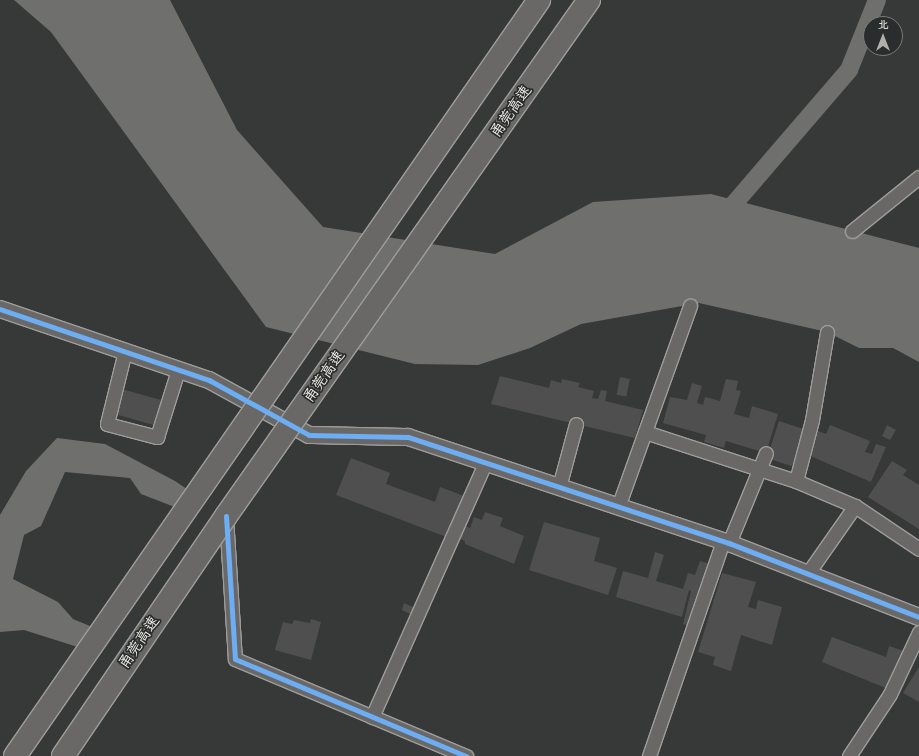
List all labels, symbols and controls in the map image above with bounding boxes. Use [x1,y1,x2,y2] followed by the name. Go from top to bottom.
[863,16,903,56] north arrow
[878,18,889,32] text: 北
[487,82,537,142] street label: 甬莞高速
[300,347,350,407] street label: 甬莞高速
[116,613,164,673] street label: 甬莞高速

